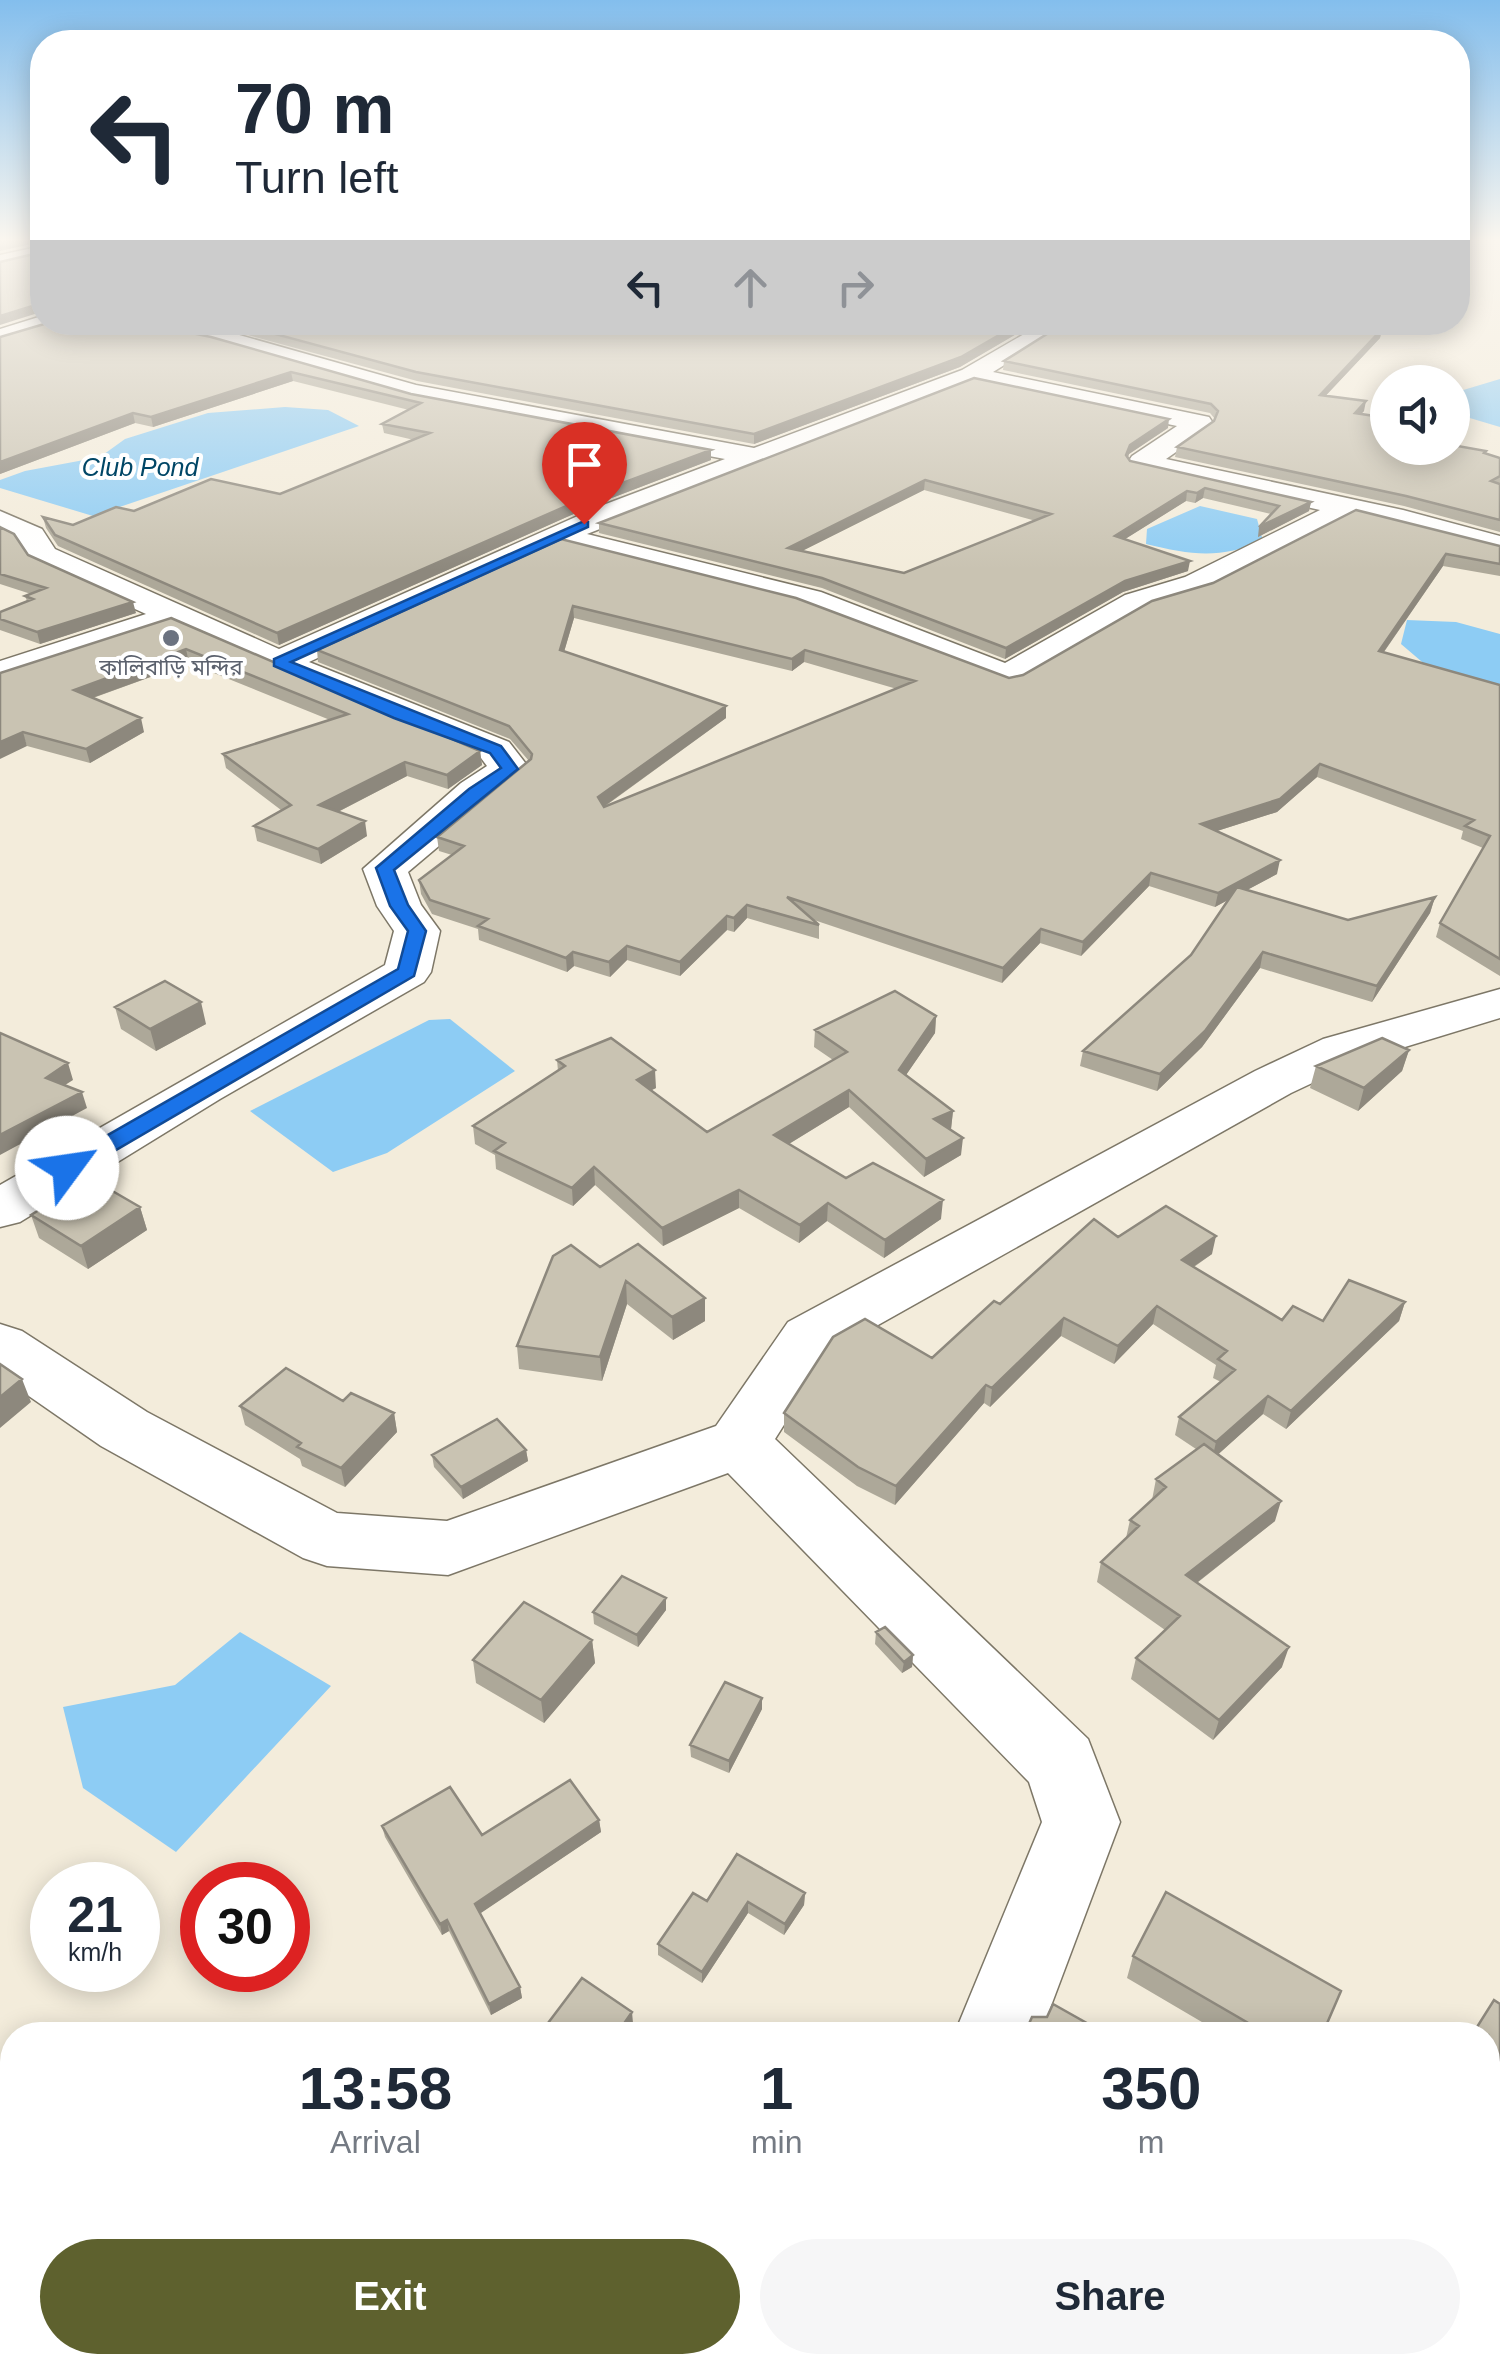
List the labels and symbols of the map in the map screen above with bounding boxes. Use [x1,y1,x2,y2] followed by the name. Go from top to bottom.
[542,422,627,525] pin
[82,453,199,481] water label: Club Pond
[160,627,182,649] marker: কালিবাড়ি মন্দির
[98,655,244,680] place label: কালিবাড়ি মন্দির
[15,1116,119,1220] position arrow
[180,1862,310,1992] speed limit sign: 30

